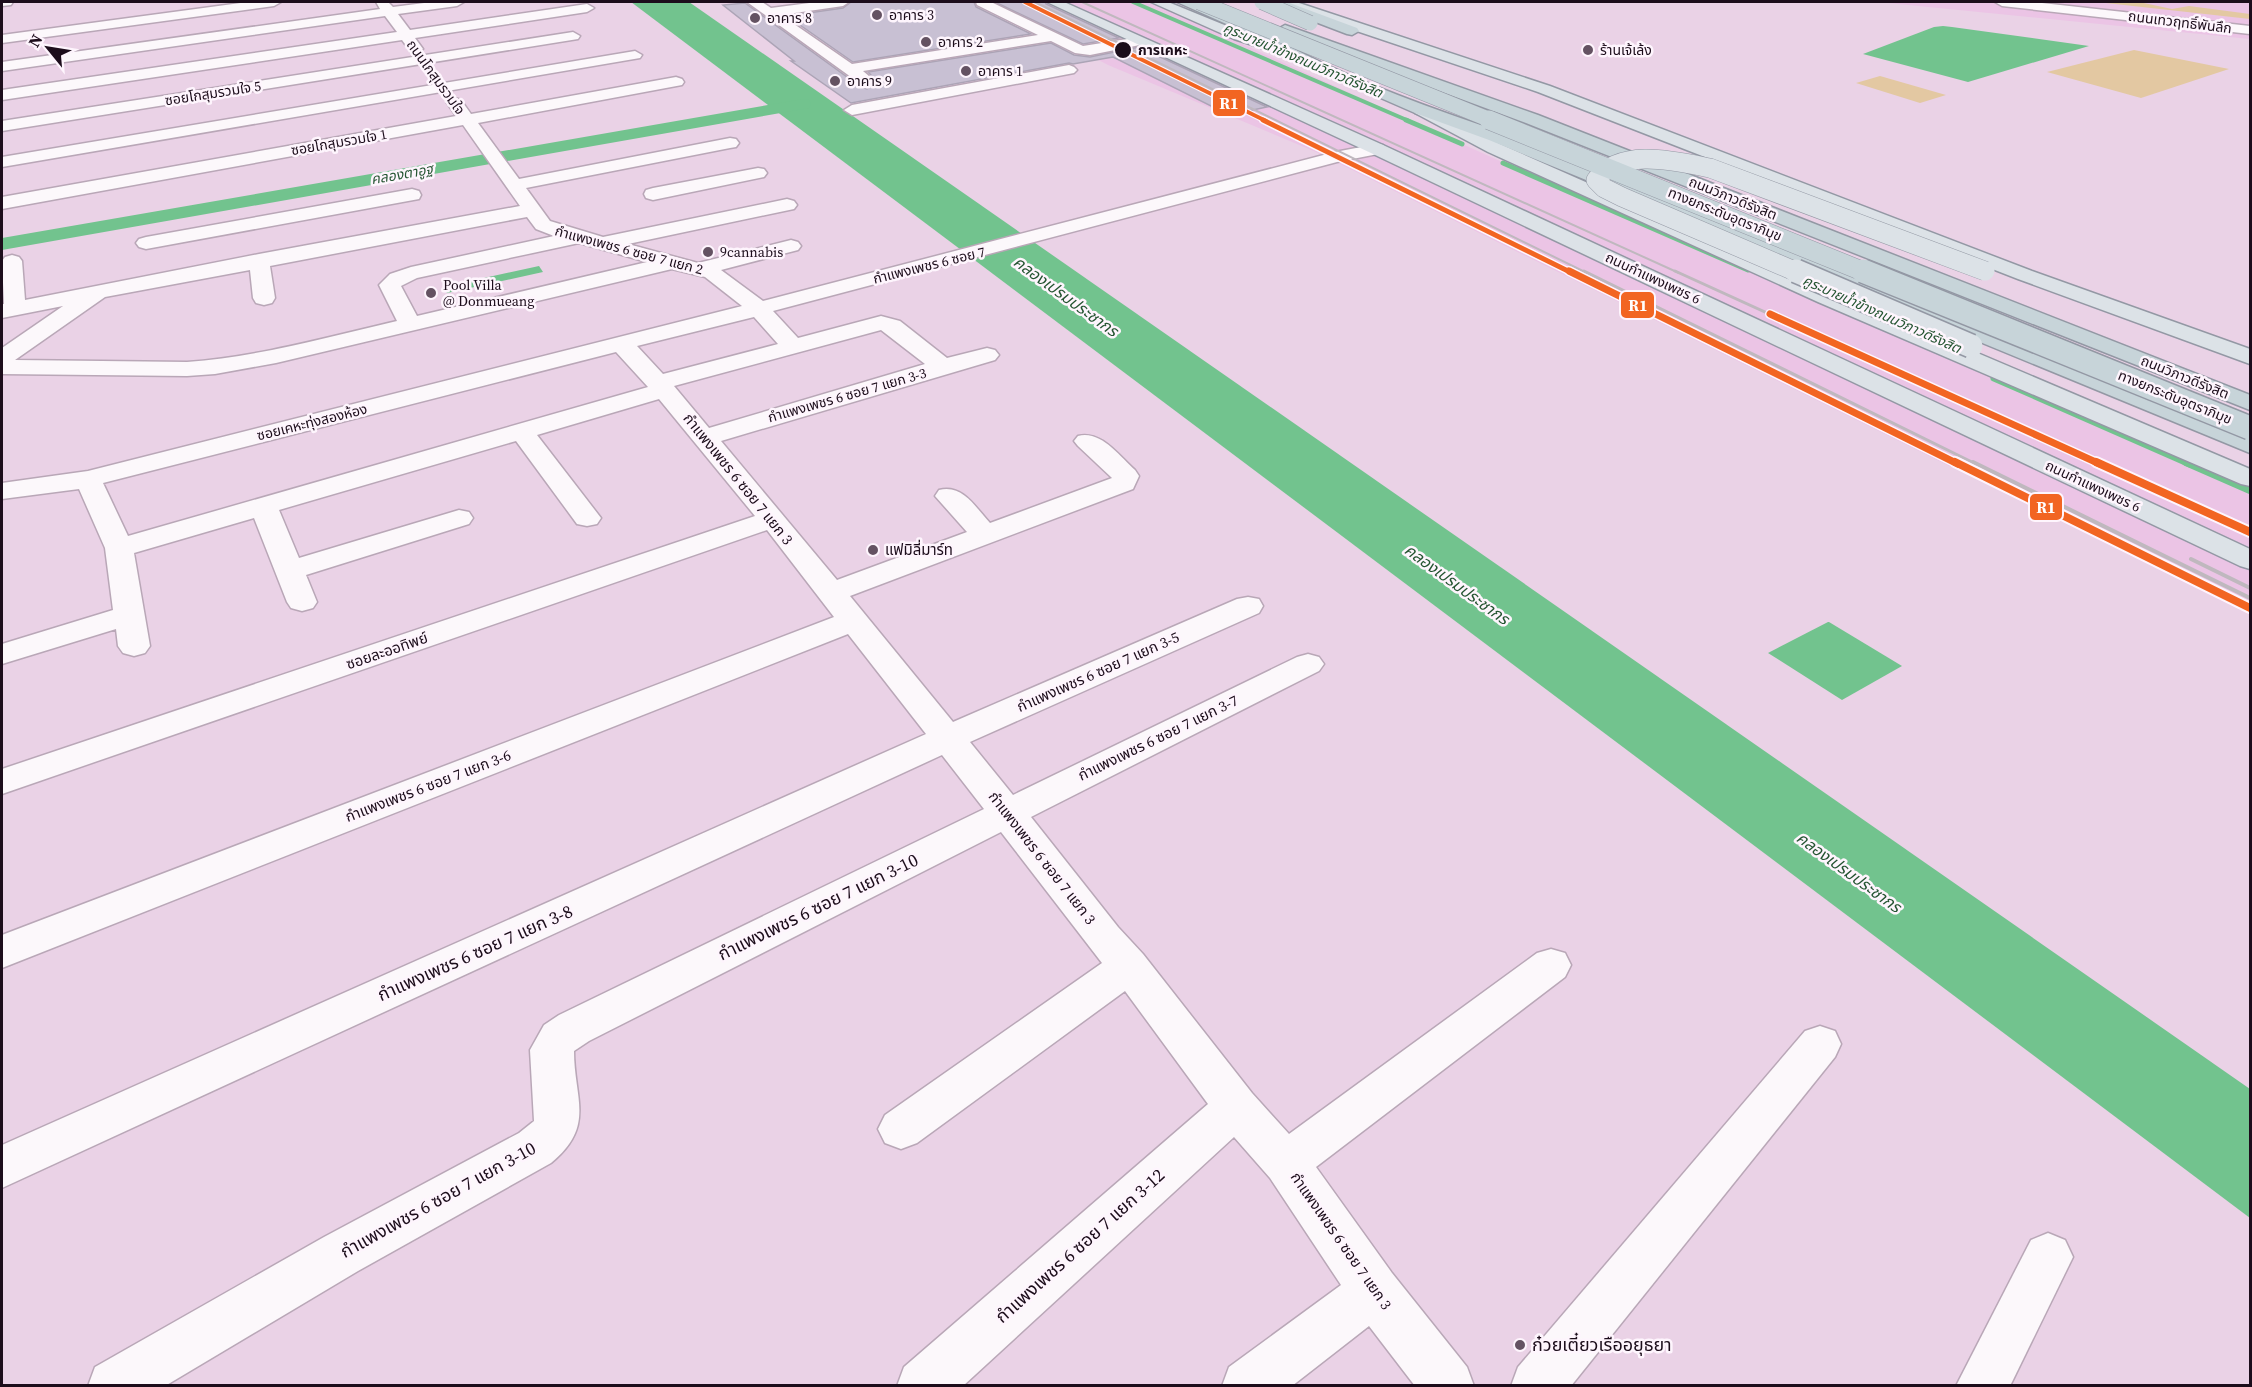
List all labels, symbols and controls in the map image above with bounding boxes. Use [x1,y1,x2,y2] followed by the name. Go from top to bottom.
[889,5,934,25] place label: อาคาร 3
[2127,6,2233,38] street label: ถนนเทวฤทธิ์พันลึก
[767,8,812,28] place label: อาคาร 8
[870,8,884,22] marker: อาคาร 3
[748,11,762,25] marker: อาคาร 8
[1220,17,1387,103] water label: คูระบายน้ำข้างถนนวิภาวดีรังสิต
[18,18,78,78] north arrow
[23,30,48,51] text: N
[938,32,983,52] place label: อาคาร 2
[402,35,470,119] street label: ถนนโกสุมรวมใจ
[919,35,933,49] marker: อาคาร 2
[1113,40,1133,60] marker: การเคหะ
[1138,40,1187,60] place label: การเคหะ
[1600,40,1652,60] place label: ร้านเจ้เล้ง
[1581,43,1595,57] marker: ร้านเจ้เล้ง
[978,61,1023,81] place label: อาคาร 1
[959,64,973,78] marker: อาคาร 1
[847,71,892,91] place label: อาคาร 9
[828,74,842,88] marker: อาคาร 9
[163,76,263,110] street label: ซอยโกสุมรวมใจ 5
[1212,89,1246,117] line badge: R1
[1219,92,1239,114] text: R1
[289,124,389,160] street label: ซอยโกสุมรวมใจ 1
[370,158,437,189] water label: คลองตาอูฐ
[1686,171,1780,225] street label: ถนนวิภาวดีรังสิต
[1665,182,1785,246] street label: ทางยกระดับอุตราภิมุข
[553,221,705,279] street label: กำแพงเพชร 6 ซอย 7 แยก 2
[871,241,987,289] street label: กำแพงเพชร 6 ซอย 7
[720,242,783,262] place label: 9cannabis
[701,245,715,259] marker: 9cannabis
[1602,247,1704,309] street label: ถนนกำแพงเพชร 6
[1009,251,1124,342] water label: คลองเปรมประชากร
[1800,270,1965,358] water label: คูระบายน้ำข้างถนนวิภาวดีรังสิต
[443,275,534,311] place label: Pool Villa @ Donmueang
[424,286,438,300] marker: Pool Villa @ Donmueang
[1620,291,1655,319] line badge: R1
[1628,294,1648,316] text: R1
[2138,350,2232,404] street label: ถนนวิภาวดีรังสิต
[765,363,929,427] street label: กำแพงเพชร 6 ซอย 7 แยก 3-3
[2115,365,2235,429] street label: ทางยกระดับอุตราภิมุข
[255,399,369,445] street label: ซอยเคหะทุ่งสองห้อง
[679,408,798,549] street label: กำแพงเพชร 6 ซอย 7 แยก 3
[2042,455,2144,517] street label: ถนนกำแพงเพชร 6
[2029,493,2063,521] line badge: R1
[2036,496,2056,518] text: R1
[885,539,953,560] place label: แฟมิลี่มาร์ท
[1400,539,1515,630] water label: คลองเปรมประชากร
[866,543,880,557] marker: แฟมิลี่มาร์ท
[1013,626,1182,717] street label: กำแพงเพชร 6 ซอย 7 แยก 3-5
[343,627,431,674] street label: ซอยละออทิพย์
[1074,690,1241,786] street label: กำแพงเพชร 6 ซอย 7 แยก 3-7
[342,744,514,827] street label: กำแพงเพชร 6 ซอย 7 แยก 3-6
[984,787,1101,929] street label: กำแพงเพชร 6 ซอย 7 แยก 3
[1792,827,1907,918] water label: คลองเปรมประชากร
[713,847,922,966] street label: กำแพงเพชร 6 ซอย 7 แยก 3-10
[373,898,576,1007] street label: กำแพงเพชร 6 ซอย 7 แยก 3-8
[335,1135,540,1264] street label: กำแพงเพชร 6 ซอย 7 แยก 3-10
[990,1163,1170,1329] street label: กำแพงเพชร 6 ซอย 7 แยก 3-12
[1286,1168,1397,1314] street label: กำแพงเพชร 6 ซอย 7 แยก 3
[1532,1332,1672,1357] place label: ก๋วยเตี๋ยวเรืออยุธยา
[1513,1338,1527,1352] marker: ก๋วยเตี๋ยวเรืออยุธยา

